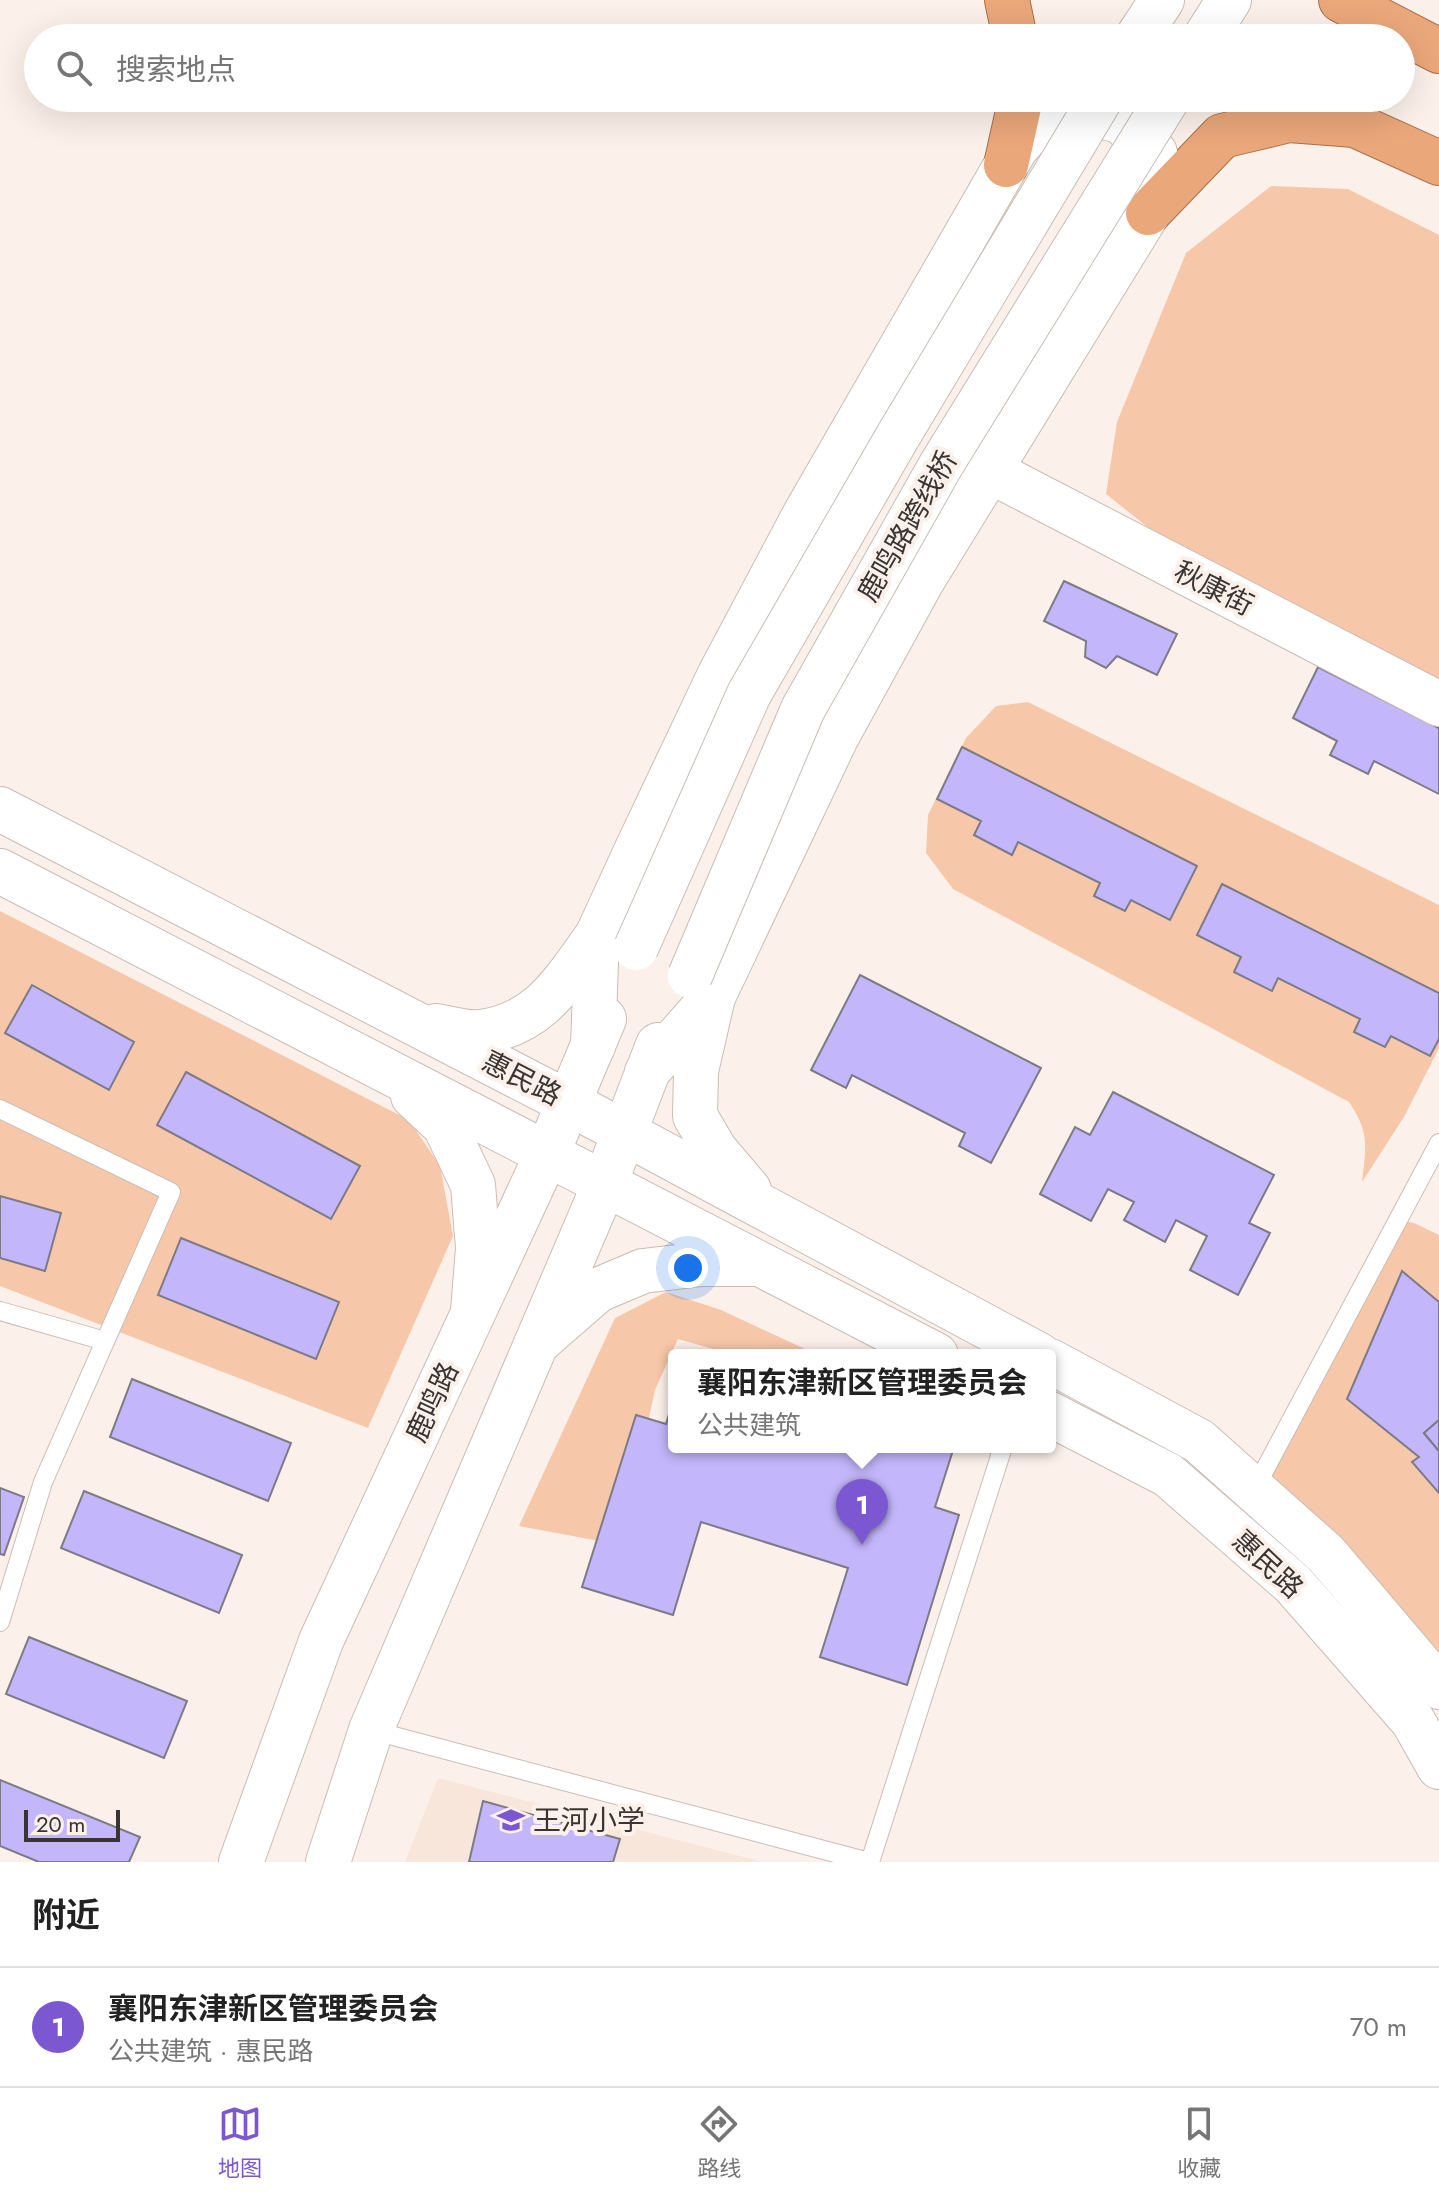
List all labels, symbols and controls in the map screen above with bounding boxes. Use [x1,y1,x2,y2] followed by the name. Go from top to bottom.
[24,24,1415,112] search box
[52,46,96,90] icon: search
[116,48,236,91] text: 搜索地点
[848,443,967,609] street label: 鹿鸣路跨线桥
[1167,551,1261,626] street label: 秋康街
[475,1041,569,1116] street label: 惠民路
[668,1248,708,1288] your location
[668,1349,1056,1453] popup
[396,1355,469,1449] street label: 鹿鸣路
[697,1361,1027,1404] text: 襄阳东津新区管理委员会
[697,1406,801,1444] text: 公共建筑
[836,1479,888,1545] pin: 1
[1223,1521,1312,1608] street label: 惠民路
[533,1800,645,1841] place label: 王河小学
[496,1805,526,1835] school or university icon: 王河小学
[24,1806,120,1842] scale bar
[36,1808,85,1840] text: 20 m
[32,1891,100,1940] text: 附近
[108,1987,438,2030] text: 襄阳东津新区管理委员会
[51,2008,65,2046] text: 1
[1350,2008,1407,2046] text: 70 m
[108,2032,313,2070] text: 公共建筑 · 惠民路
[218,2102,262,2184] tab: 地图
[697,2102,741,2184] tab: 路线
[1177,2102,1221,2184] tab: 收藏

